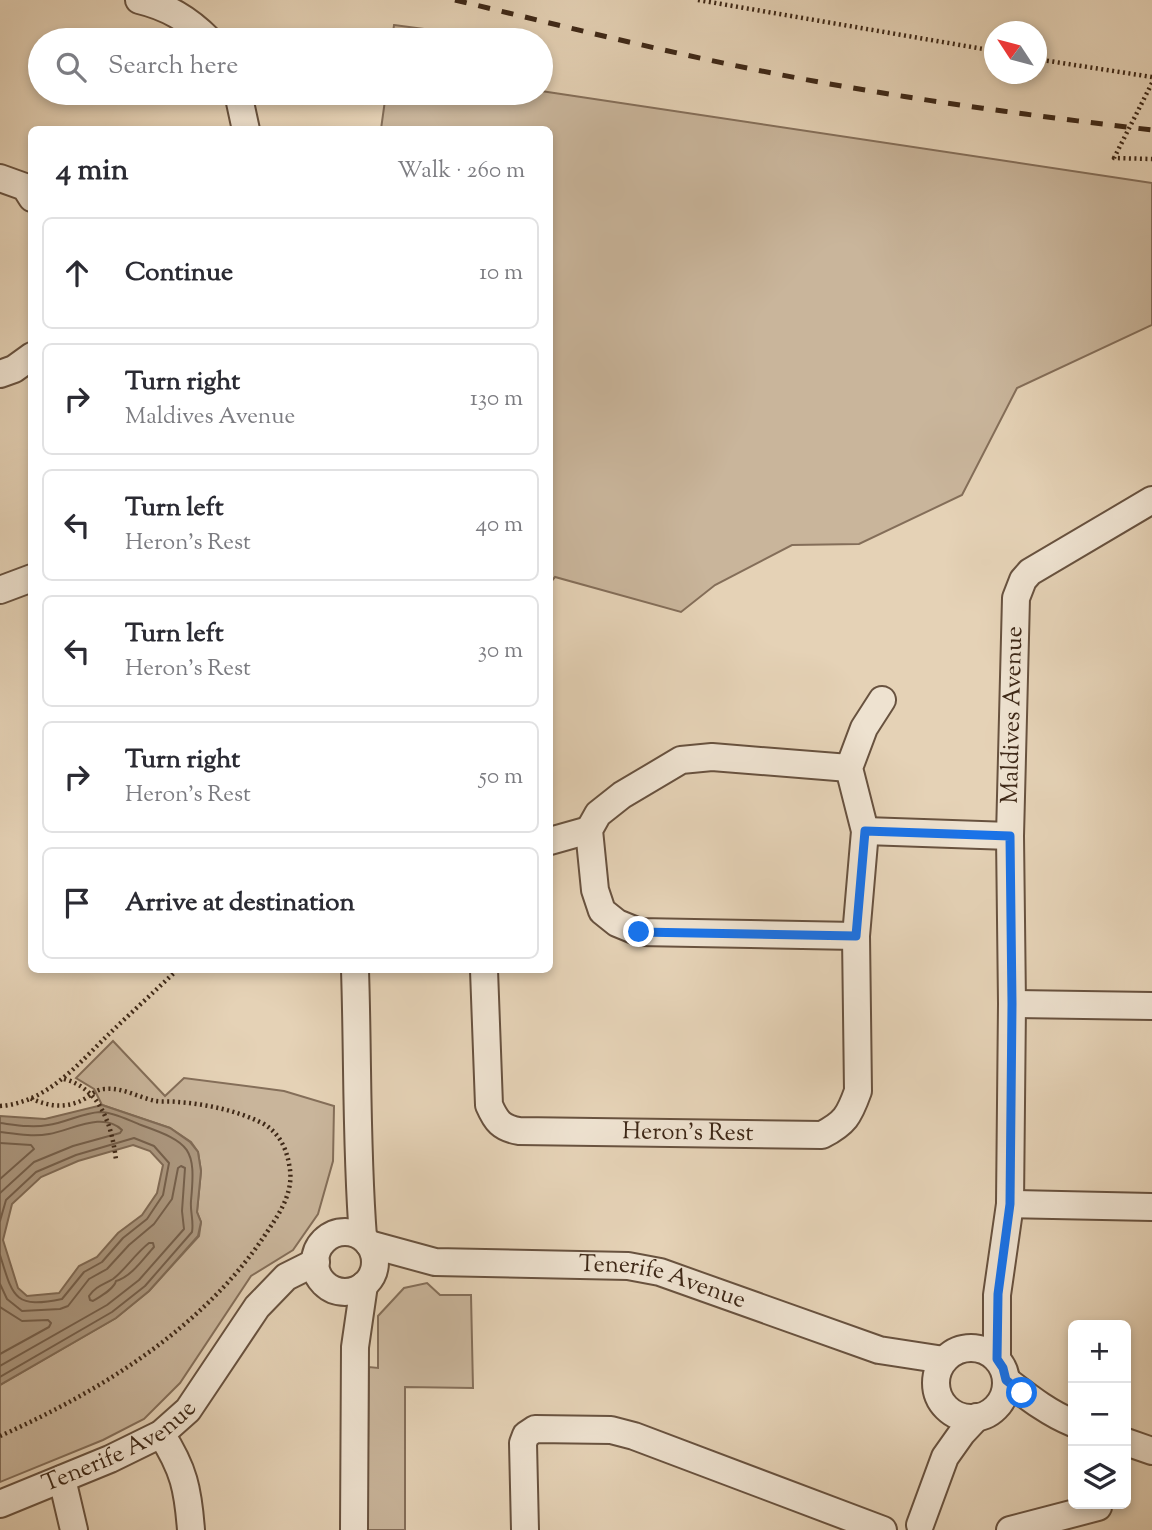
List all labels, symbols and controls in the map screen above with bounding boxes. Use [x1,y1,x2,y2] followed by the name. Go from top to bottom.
[984,21,1047,84] north arrow
[28,28,553,105] search box
[52,48,90,86] icon: search
[108,48,238,85] text: Search here
[56,150,129,193] text: 4 min
[397,155,525,188] text: Walk · 260 m
[58,254,96,292] icon: ahead
[125,255,233,292] text: Continue
[479,257,523,290] text: 10 m
[125,364,240,401] text: Turn right
[58,380,96,418] icon: right
[470,383,523,416] text: 130 m
[125,401,295,434] text: Maldives Avenue
[125,490,224,527] text: Turn left
[58,506,96,544] icon: left
[476,509,523,542] text: 40 m
[125,527,251,560] text: Heron's Rest
[125,616,224,653] text: Turn left
[994,626,1032,804] street label: Maldives Avenue
[58,632,96,670] icon: left
[478,635,523,668] text: 30 m
[125,653,251,686] text: Heron's Rest
[125,742,240,779] text: Turn right
[58,758,96,796] icon: right
[479,761,523,794] text: 50 m
[125,779,251,812] text: Heron's Rest
[58,884,96,922] icon: arrive
[125,885,355,922] text: Arrive at destination
[623,916,654,947] route end
[622,1115,754,1151] street label: Heron's Rest
[579,1248,750,1318] street label: Tenerife Avenue
[1068,1320,1131,1509] map controls
[1068,1320,1131,1383] button: +
[1006,1377,1037,1408] route start
[1068,1383,1131,1446] button: −
[37,1395,206,1502] street label: Tenerife Avenue
[1068,1446,1131,1509] button: layers

